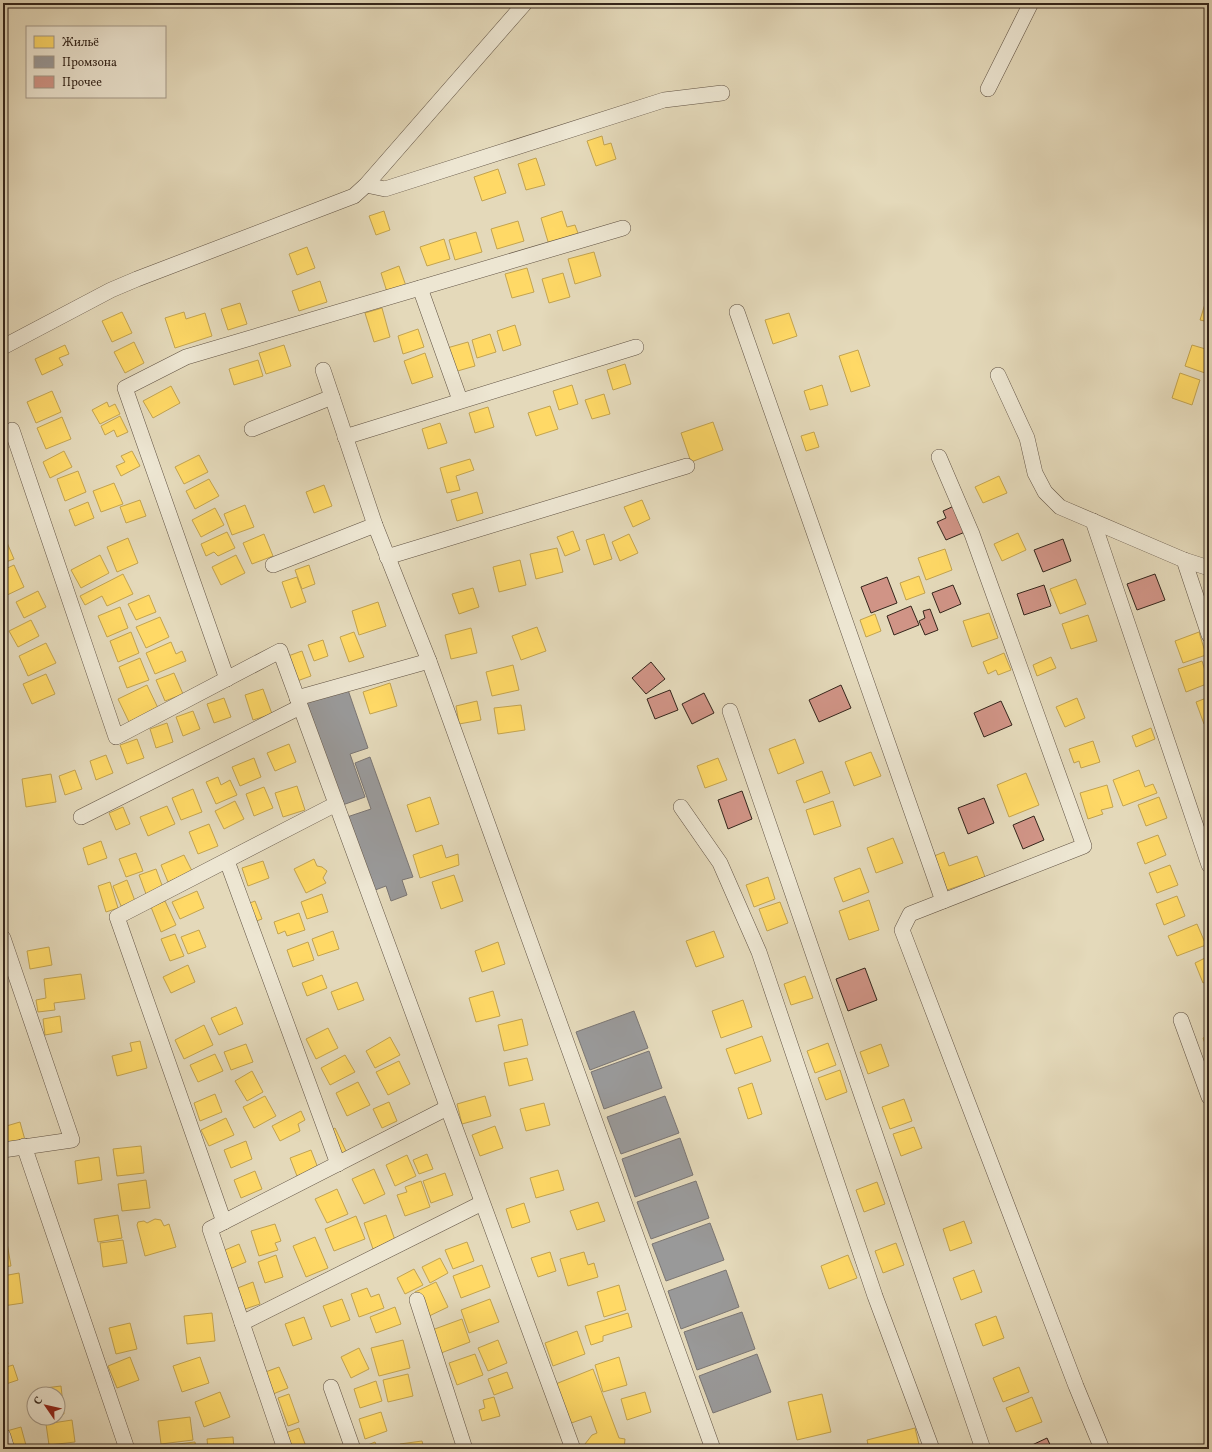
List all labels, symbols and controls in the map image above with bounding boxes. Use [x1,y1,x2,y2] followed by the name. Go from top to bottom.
[26,26,166,98] legend
[62,35,99,51] text: Жильё
[62,55,117,71] text: Промзона
[62,75,102,91] text: Прочее
[26,1386,66,1426] north arrow
[31,1394,47,1408] text: С

